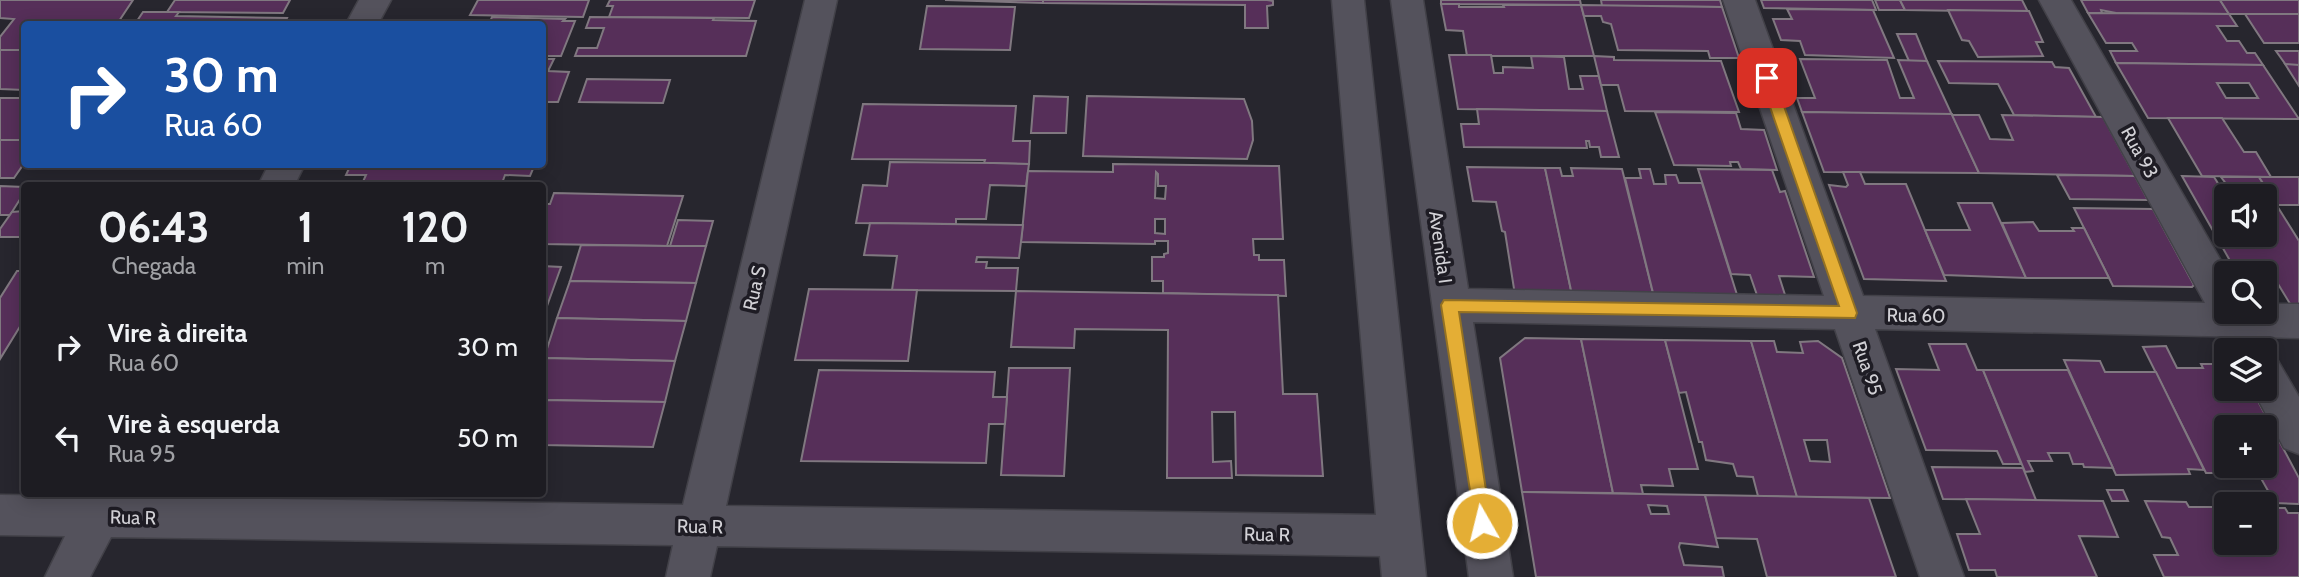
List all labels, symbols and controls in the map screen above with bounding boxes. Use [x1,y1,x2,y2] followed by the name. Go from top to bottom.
[164,45,279,104] text: 30 m
[1737,48,1797,108] pin
[49,49,140,140] icon: right
[1748,59,1786,97] icon: arrive
[164,105,263,144] text: Rua 60
[2116,122,2163,182] street label: Rua 93
[2214,184,2277,555] map controls
[2214,184,2277,247] button: sound
[98,201,209,253] text: 06:43
[298,201,313,253] text: 1
[402,201,469,253] text: 120
[1424,209,1457,285] street label: Avenida I
[111,252,196,280] text: Chegada
[287,252,324,280] text: min
[425,252,445,280] text: m
[2214,261,2277,324] button: search
[738,263,771,313] street label: Rua S
[1886,303,1946,328] street label: Rua 60
[108,317,248,349] text: Vire à direita
[49,328,87,366] icon: right
[457,331,518,363] text: 30 m
[1848,338,1887,398] street label: Rua 95
[2214,338,2277,401] button: layers
[108,349,179,377] text: Rua 60
[108,408,280,440] text: Vire à esquerda
[2214,415,2277,478] button: +
[49,419,87,457] icon: left
[457,422,518,454] text: 50 m
[108,440,175,468] text: Rua 95
[1445,486,1519,560] position arrow
[2214,492,2277,555] button: −
[110,506,157,529] street label: Rua R
[677,515,724,538] street label: Rua R
[1244,523,1291,546] street label: Rua R

